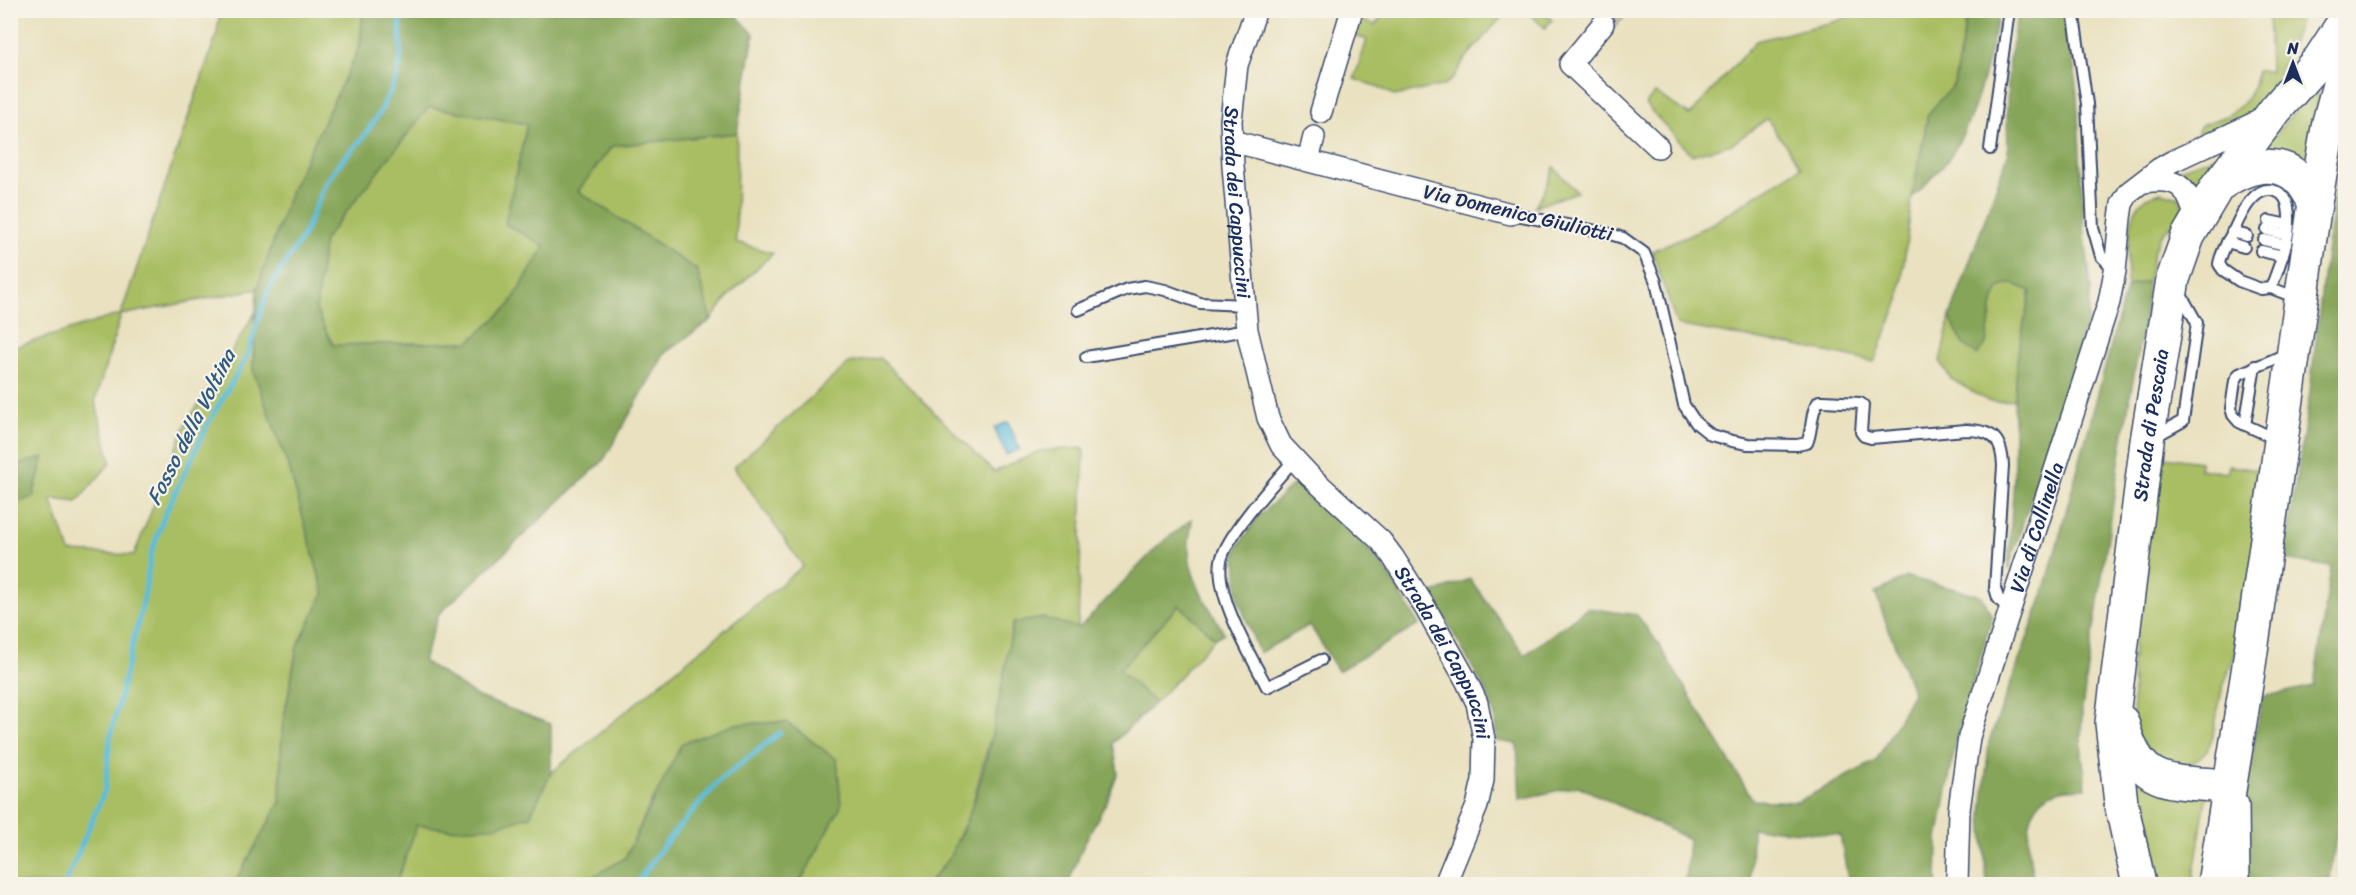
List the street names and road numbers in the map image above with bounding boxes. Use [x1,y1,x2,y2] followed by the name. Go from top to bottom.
[1213,104,1262,301] street label: Strada dei Cappuccini
[1420,174,1618,252] street label: Via Domenico Giuliotti
[2122,346,2179,503] street label: Strada di Pescaia
[1999,457,2074,597] street label: Via di Collinella
[1385,558,1501,744] street label: Strada dei Cappuccini

